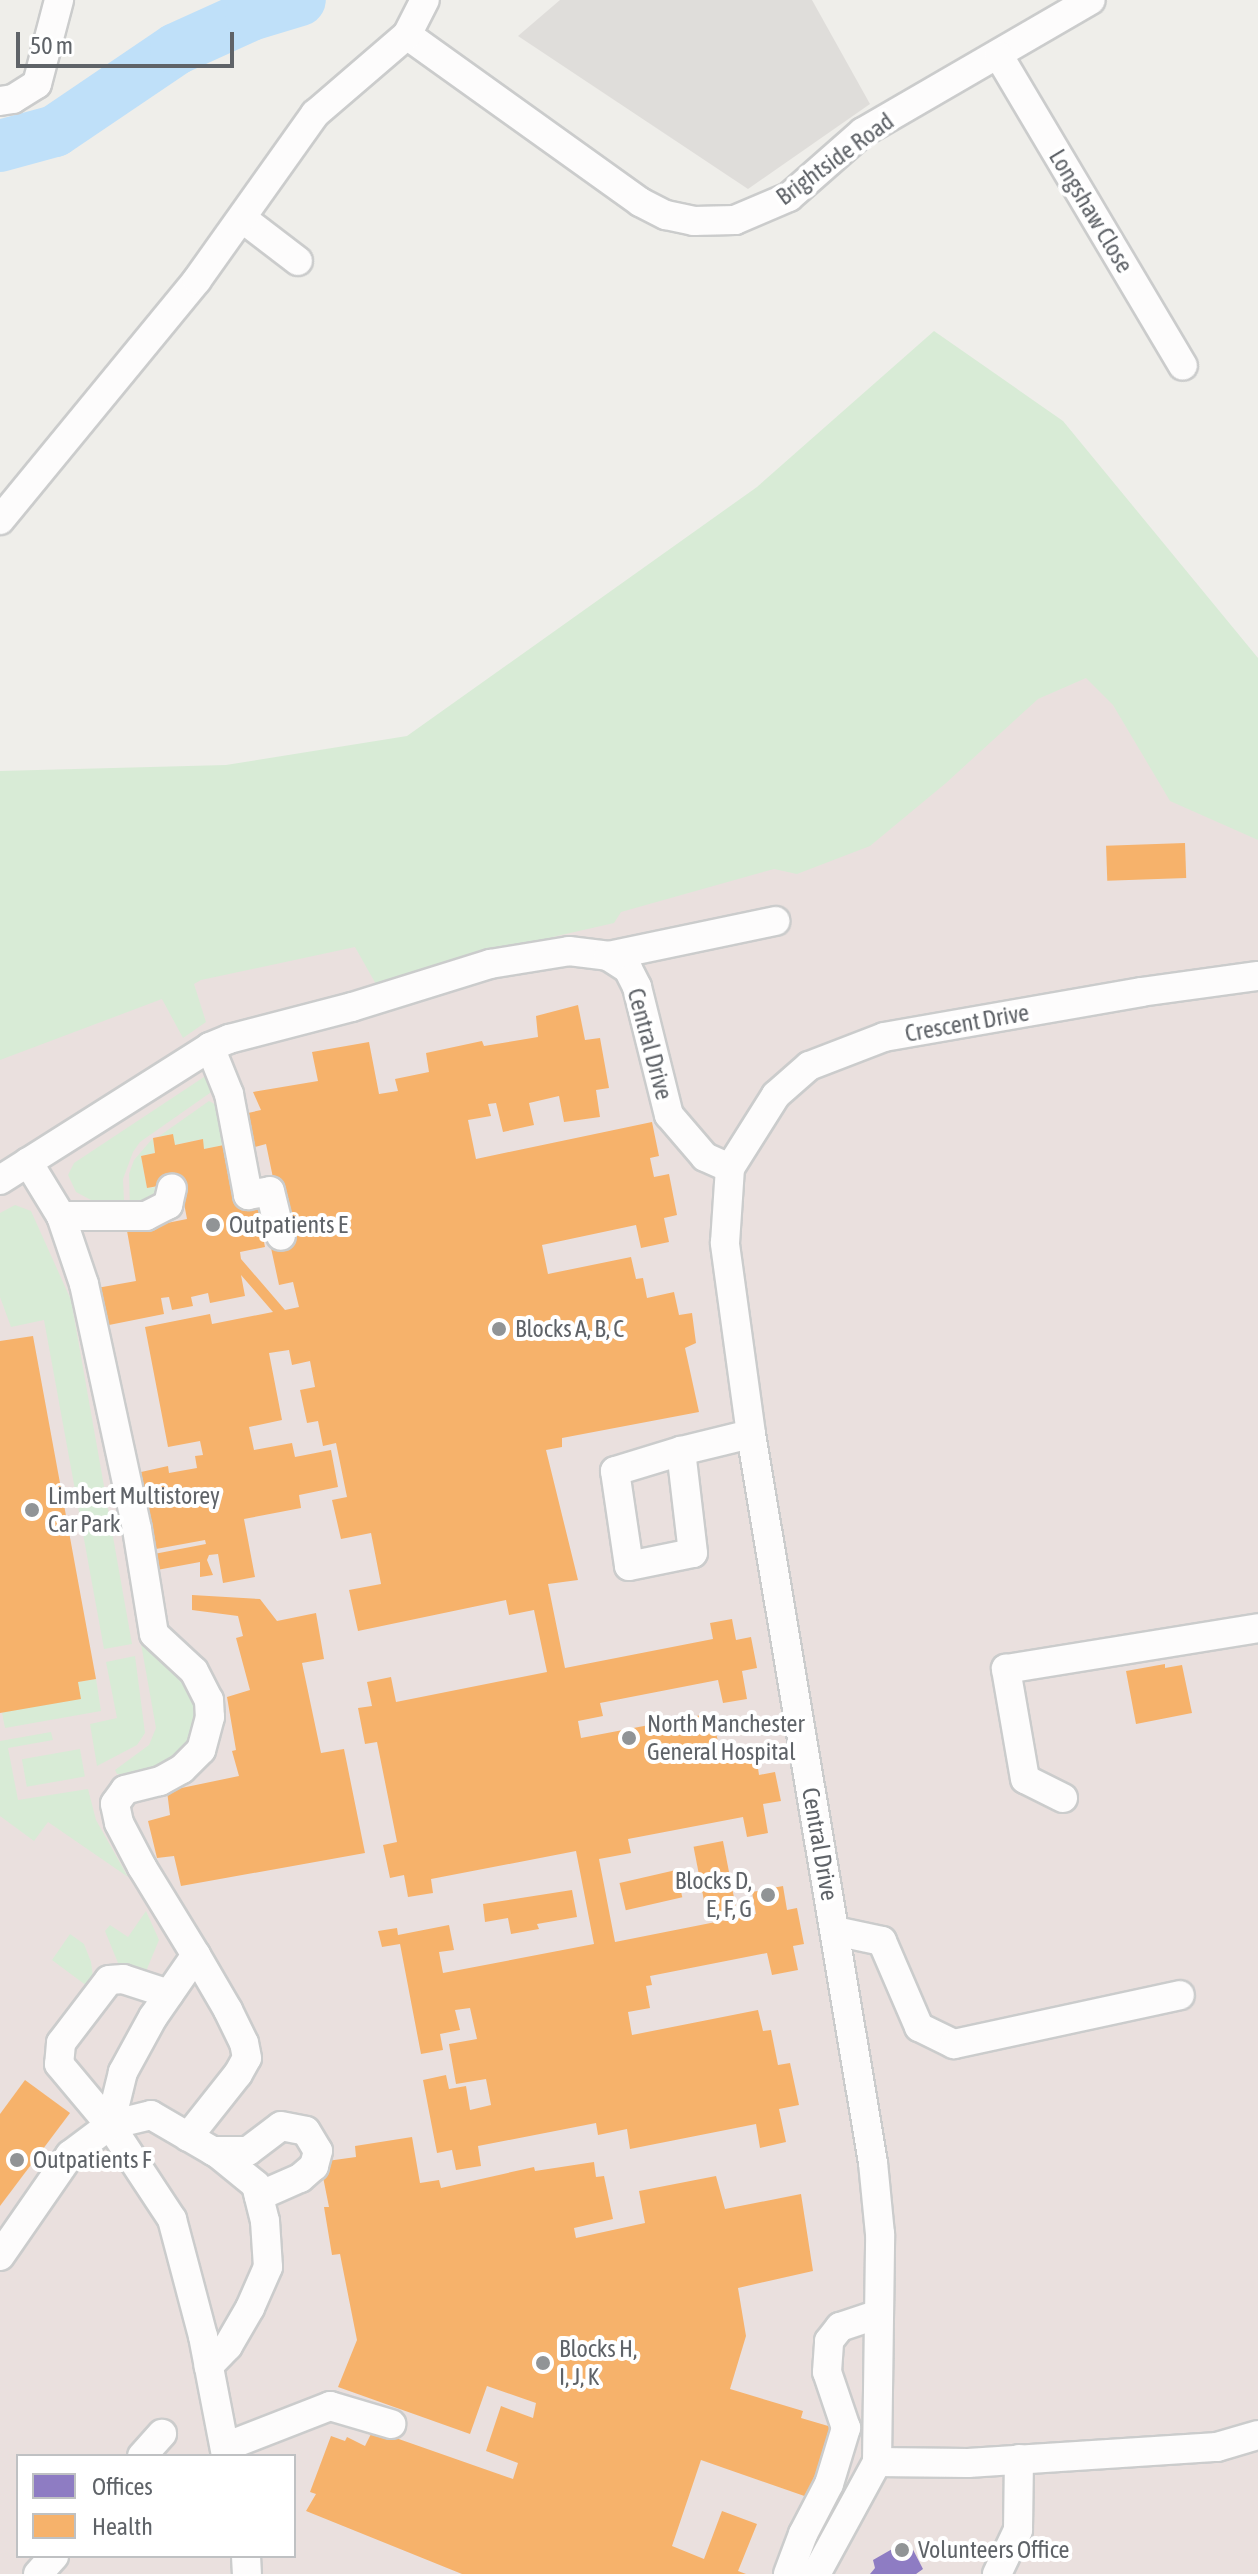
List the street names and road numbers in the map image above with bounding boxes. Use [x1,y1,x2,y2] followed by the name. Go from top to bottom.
[771,107,899,211] street label: Brightside Road
[1043,144,1139,278] street label: Longshaw Close
[621,985,679,1103] street label: Central Drive
[903,998,1031,1048] street label: Crescent Drive
[796,1785,844,1903] street label: Central Drive

